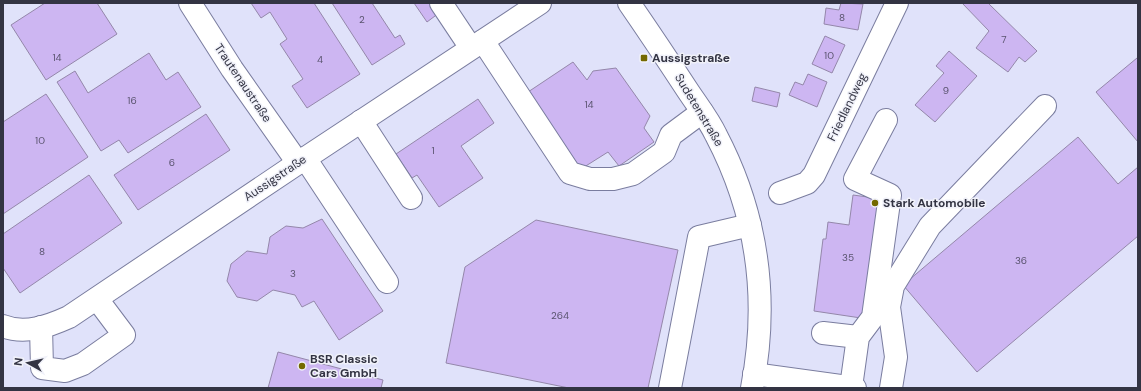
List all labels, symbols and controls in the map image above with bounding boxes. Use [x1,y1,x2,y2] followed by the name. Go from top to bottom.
[839,11,845,24] house number: 8
[359,13,365,26] house number: 2
[1001,33,1007,46] house number: 7
[211,41,275,126] street label: Trautenaustraße
[824,49,834,62] house number: 10
[652,50,730,66] place label: Aussigstraße
[52,51,62,64] house number: 14
[317,53,323,66] house number: 4
[639,53,649,63] marker: Aussigstraße
[824,70,871,144] street label: Friedlandweg
[671,71,727,150] street label: Sudetenstraße
[943,84,949,97] house number: 9
[127,94,137,107] house number: 16
[584,98,594,111] house number: 14
[35,134,45,147] house number: 10
[431,144,435,157] house number: 1
[241,151,310,205] street label: Aussigstraße
[169,156,175,169] house number: 6
[883,195,985,211] place label: Stark Automobile
[870,198,880,208] marker: Stark Automobile
[39,245,45,258] house number: 8
[842,251,854,264] house number: 35
[1015,254,1027,267] house number: 36
[290,267,296,280] house number: 3
[551,309,569,322] house number: 264
[8,343,48,383] north arrow
[310,351,378,381] place label: BSR Classic Cars GmbH
[11,357,26,367] text: N
[297,361,307,371] marker: BSR Classic Cars GmbH

